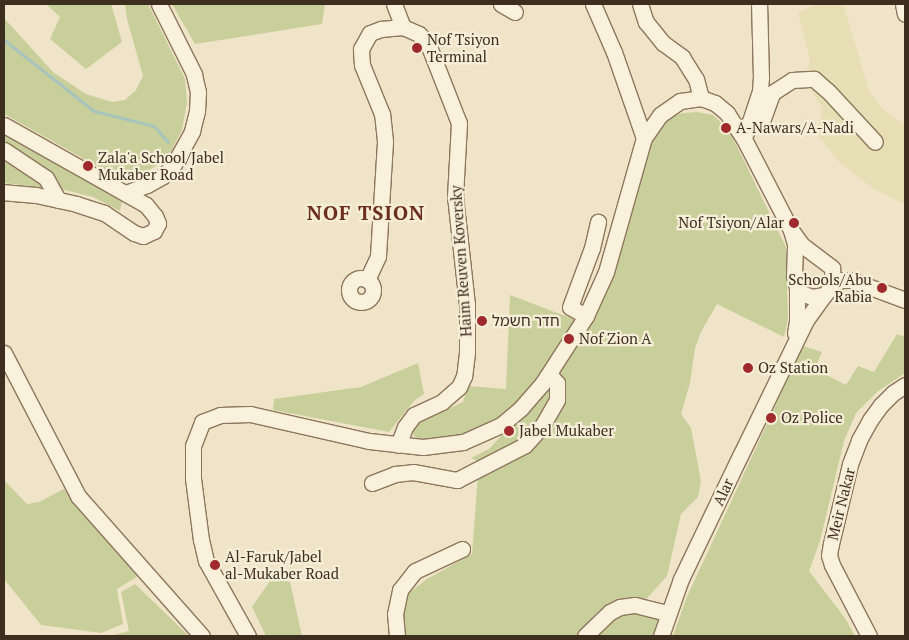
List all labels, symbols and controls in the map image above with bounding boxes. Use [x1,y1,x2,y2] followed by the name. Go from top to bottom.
[427,30,499,65] place label: Nof Tsiyon Terminal
[411,42,423,54] marker: Nof Tsiyon Terminal
[736,119,854,137] place label: A-Nawars/A-Nadi
[720,122,732,134] marker: A-Nawars/A-Nadi
[98,148,224,183] place label: Zala'a School/Jabel Mukaber Road
[82,160,94,172] marker: Zala'a School/Jabel Mukaber Road
[447,185,475,337] street label: Haim Reuven Koversky
[306,200,426,224] district label: NOF TSION
[678,214,784,232] place label: Nof Tsiyon/Alar
[788,217,800,229] marker: Nof Tsiyon/Alar
[788,270,872,305] place label: Schools/Abu Rabia
[876,282,888,294] marker: Schools/Abu Rabia
[492,312,560,330] place label: חדר חשמל
[476,315,488,327] marker: חדר חשמל
[579,330,652,348] place label: Nof Zion A
[563,333,575,345] marker: Nof Zion A
[758,359,828,377] place label: Oz Station
[742,362,754,374] marker: Oz Station
[781,409,843,427] place label: Oz Police
[765,412,777,424] marker: Oz Police
[519,422,614,440] place label: Jabel Mukaber
[503,425,515,437] marker: Jabel Mukaber
[823,466,859,542] street label: Meir Nakar
[709,475,737,509] street label: Alar
[225,547,339,582] place label: Al-Faruk/Jabel al-Mukaber Road
[209,559,221,571] marker: Al-Faruk/Jabel al-Mukaber Road

